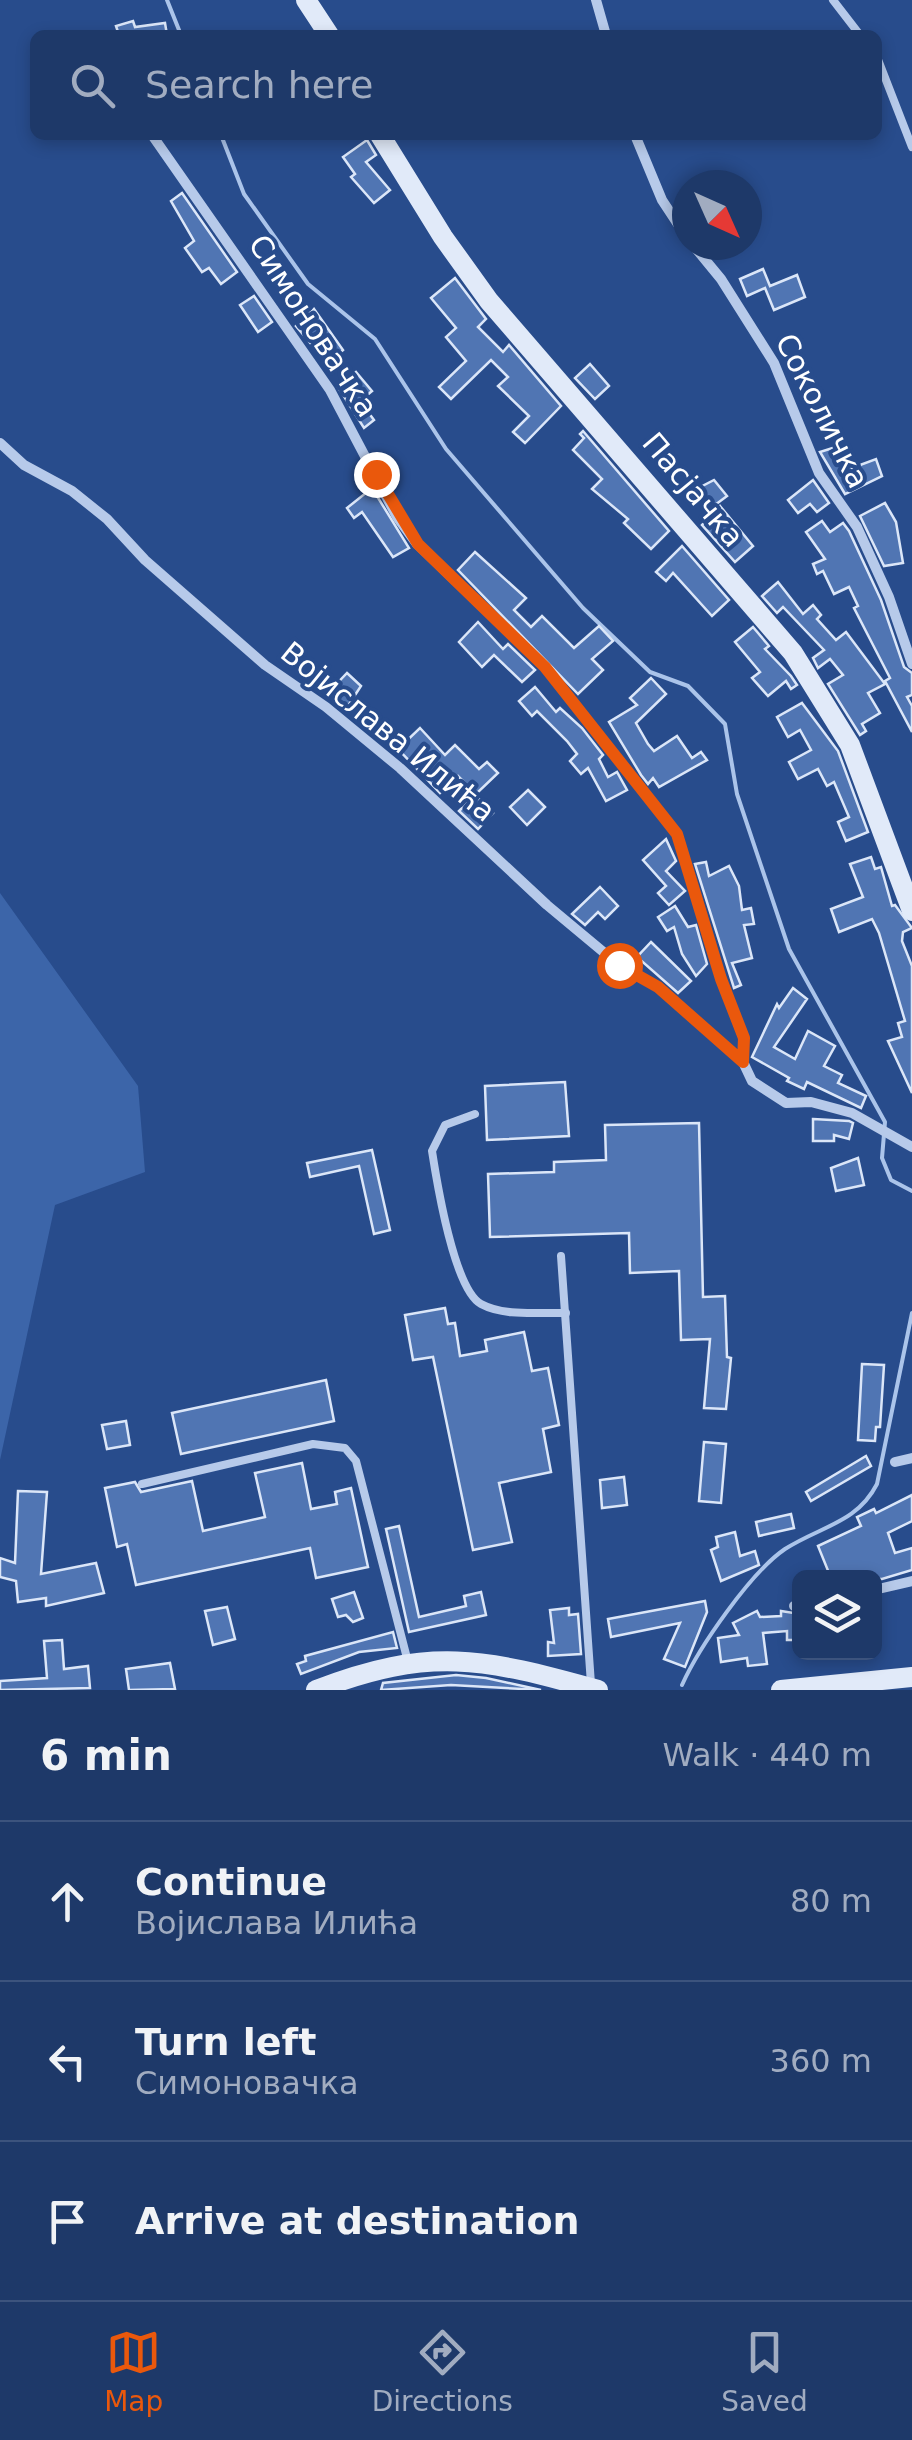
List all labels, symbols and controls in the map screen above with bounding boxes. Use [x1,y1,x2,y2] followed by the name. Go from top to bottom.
[30,30,882,140] search box
[65,58,120,113] icon: search
[145,63,373,107] text: Search here
[672,170,762,260] north arrow
[242,228,385,423] street label: Симоновачка
[769,328,876,494] street label: Соколичка
[635,425,751,554] street label: Пасјачка
[354,452,400,498] route end
[274,634,502,829] street label: Војислава Илића
[597,943,643,989] route start
[792,1570,882,1660] map controls
[792,1570,882,1660] button: layers
[40,1731,172,1780] text: 6 min
[662,1736,872,1774] text: Walk · 440 m
[135,1860,327,1904] text: Continue
[40,1874,95,1929] icon: ahead
[790,1882,872,1920] text: 80 m
[135,1904,418,1942] text: Војислава Илића
[135,2020,316,2064] text: Turn left
[40,2034,95,2089] icon: left
[770,2042,872,2080] text: 360 m
[135,2064,359,2102] text: Симоновачка
[40,2194,95,2249] icon: arrive
[135,2199,580,2243] text: Arrive at destination
[104,2325,163,2418] tab: Map
[372,2325,513,2418] tab: Directions
[721,2325,808,2418] tab: Saved

